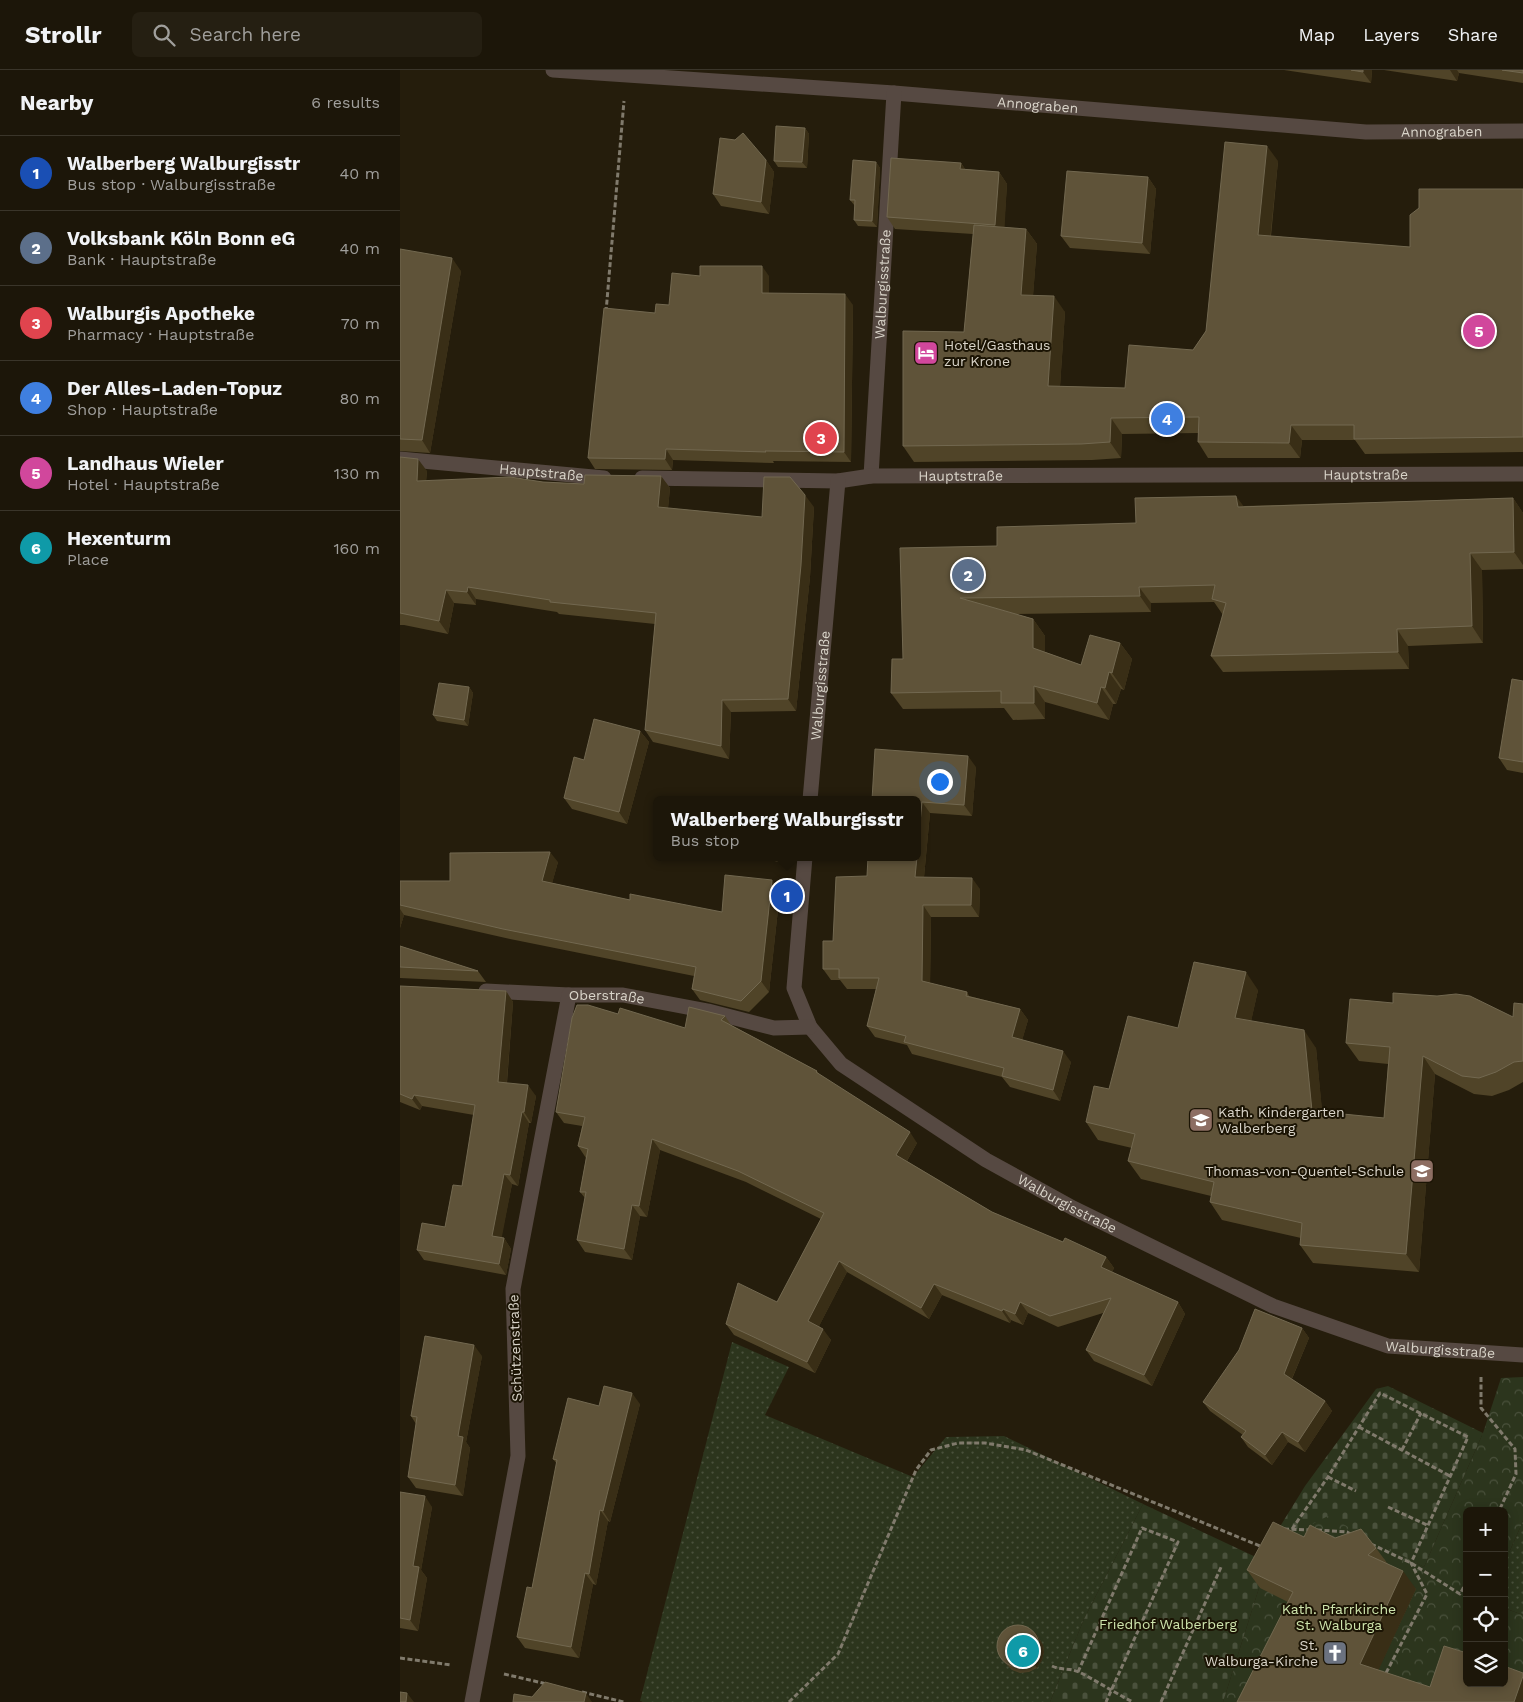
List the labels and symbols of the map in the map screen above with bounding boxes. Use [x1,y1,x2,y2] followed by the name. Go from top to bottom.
[996,94,1079,116] street label: Annograben
[1401,123,1482,140] street label: Annograben
[871,229,894,340] street label: Walburgisstraße
[1463,312,1495,350] pin: 5
[944,337,1050,369] place label: Hotel/Gasthaus zur Krone
[913,340,939,366] hotel icon: Hotel/Gasthaus zur Krone
[1151,400,1183,438] pin: 4
[805,419,837,457] pin: 3
[498,460,584,484] street label: Hauptstraße
[1323,466,1408,483] street label: Hauptstraße
[918,468,1003,484] street label: Hauptstraße
[952,556,984,594] pin: 2
[807,630,833,741] street label: Walburgisstraße
[927,769,953,795] your location
[771,877,803,915] pin: 1
[569,987,646,1007] street label: Oberstraße
[1218,1104,1345,1136] place label: Kath. Kindergarten Walberberg
[1188,1107,1214,1133] school or university icon: Kath. Kindergarten Walberberg
[1409,1158,1435,1184] school or university icon: Thomas-von-Quentel-Schule
[1205,1163,1404,1179] place label: Thomas-von-Quentel-Schule
[1015,1171,1119,1236] street label: Walburgisstraße
[505,1294,525,1402] street label: Schützenstraße
[1385,1338,1496,1361] street label: Walburgisstraße
[1282,1601,1396,1633] park label: Kath. Pfarrkirche St. Walburga
[1099,1616,1238,1632] park label: Friedhof Walberberg
[1007,1632,1039,1670] pin: 6
[1205,1637,1318,1669] place label: St. Walburga-Kirche
[1322,1640,1348,1666] church icon: St. Walburga-Kirche

